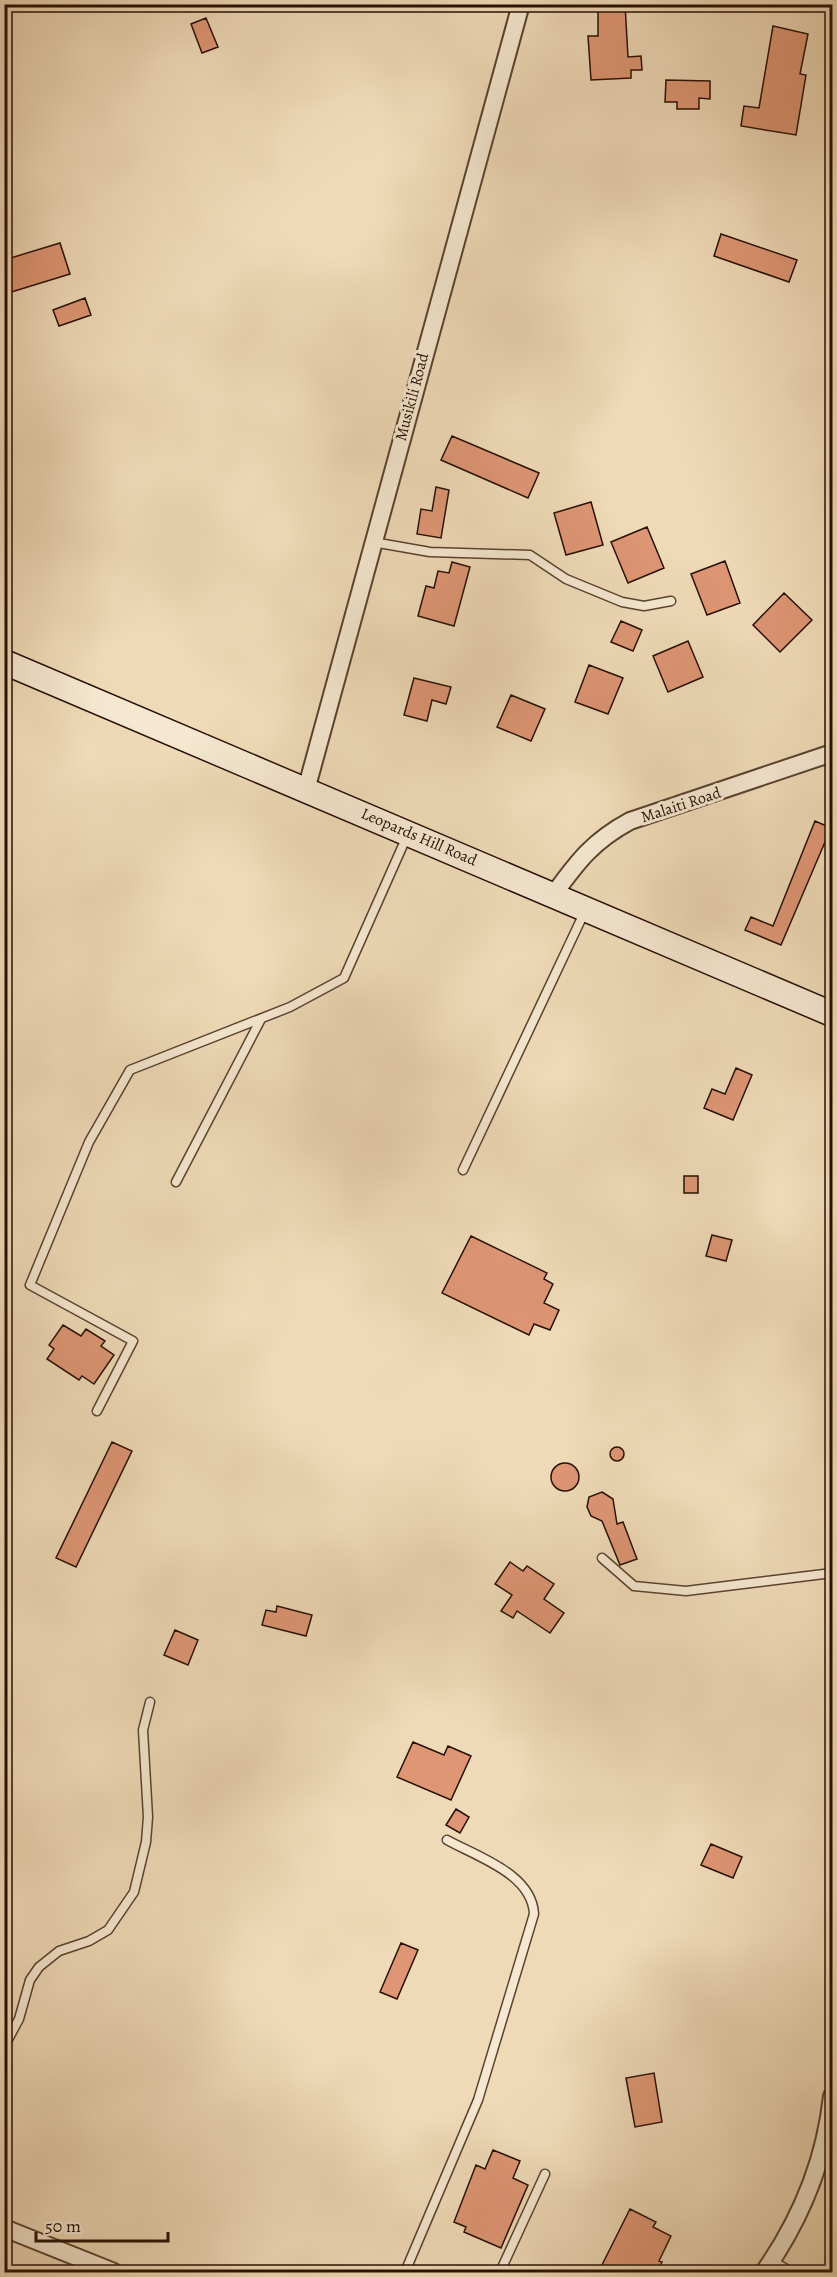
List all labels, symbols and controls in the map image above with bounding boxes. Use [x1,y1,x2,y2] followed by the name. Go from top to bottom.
[390,350,434,443] street label: Musikili Road
[638,782,724,828] street label: Malaiti Road
[358,803,481,872] street label: Leopards Hill Road
[36,2205,168,2243] scale bar
[45,2214,81,2238] text: 50 m

